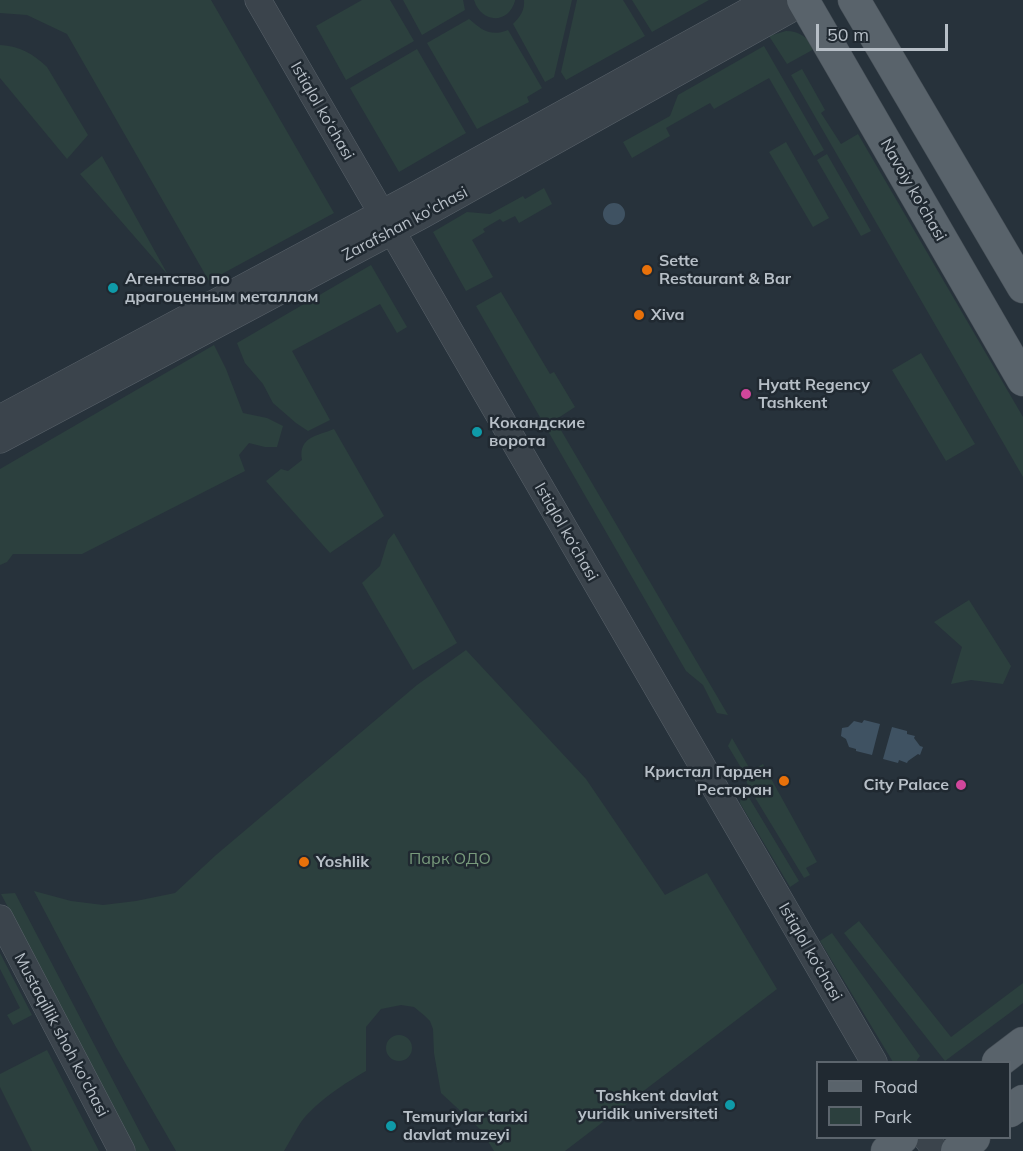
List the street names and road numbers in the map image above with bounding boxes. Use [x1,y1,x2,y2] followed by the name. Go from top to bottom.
[286,58,358,164] street label: Istiqlol ko‘chasi
[876,135,950,245] street label: Navoiy ko'chasi
[339,183,471,265] street label: Zarafshan ko'chasi
[530,479,602,585] street label: Istiqlol ko‘chasi
[774,899,846,1005] street label: Istiqlol ko‘chasi
[10,950,112,1120] street label: Mustaqillik shoh ko'chasi

